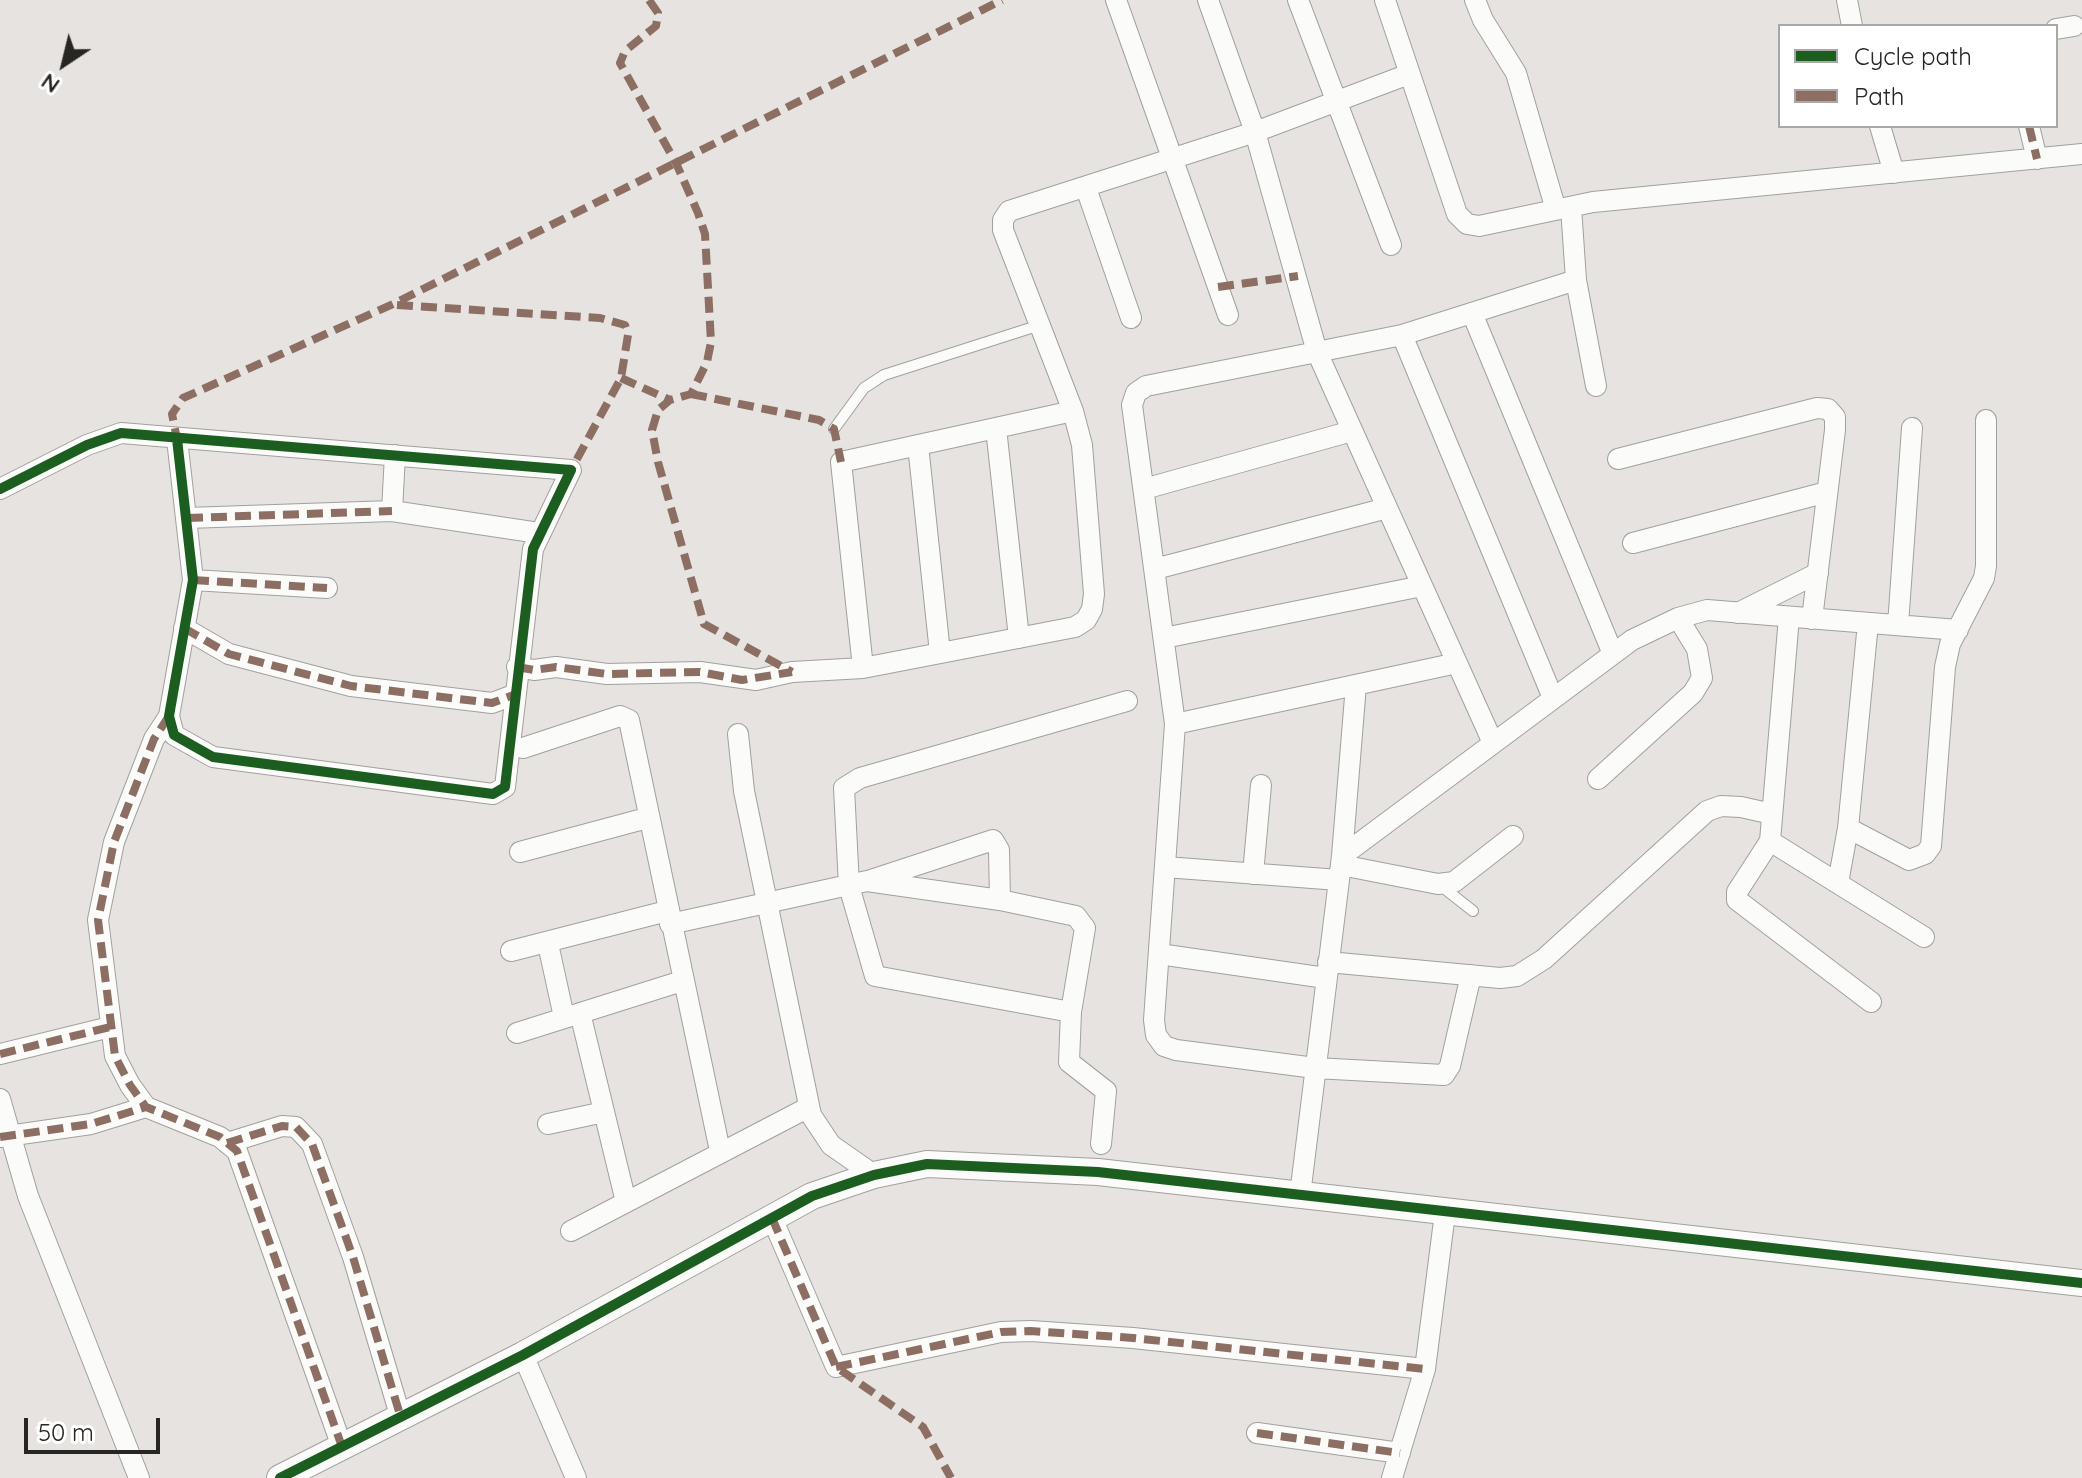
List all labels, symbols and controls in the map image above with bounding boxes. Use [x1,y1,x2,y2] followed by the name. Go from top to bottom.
[24,24,104,104] north arrow
[1778,24,2058,128] legend
[1854,41,1972,71] text: Cycle path
[36,68,65,100] text: N
[1854,81,1905,111] text: Path
[28,1402,164,1452] scale bar
[38,1417,94,1447] text: 50 m

